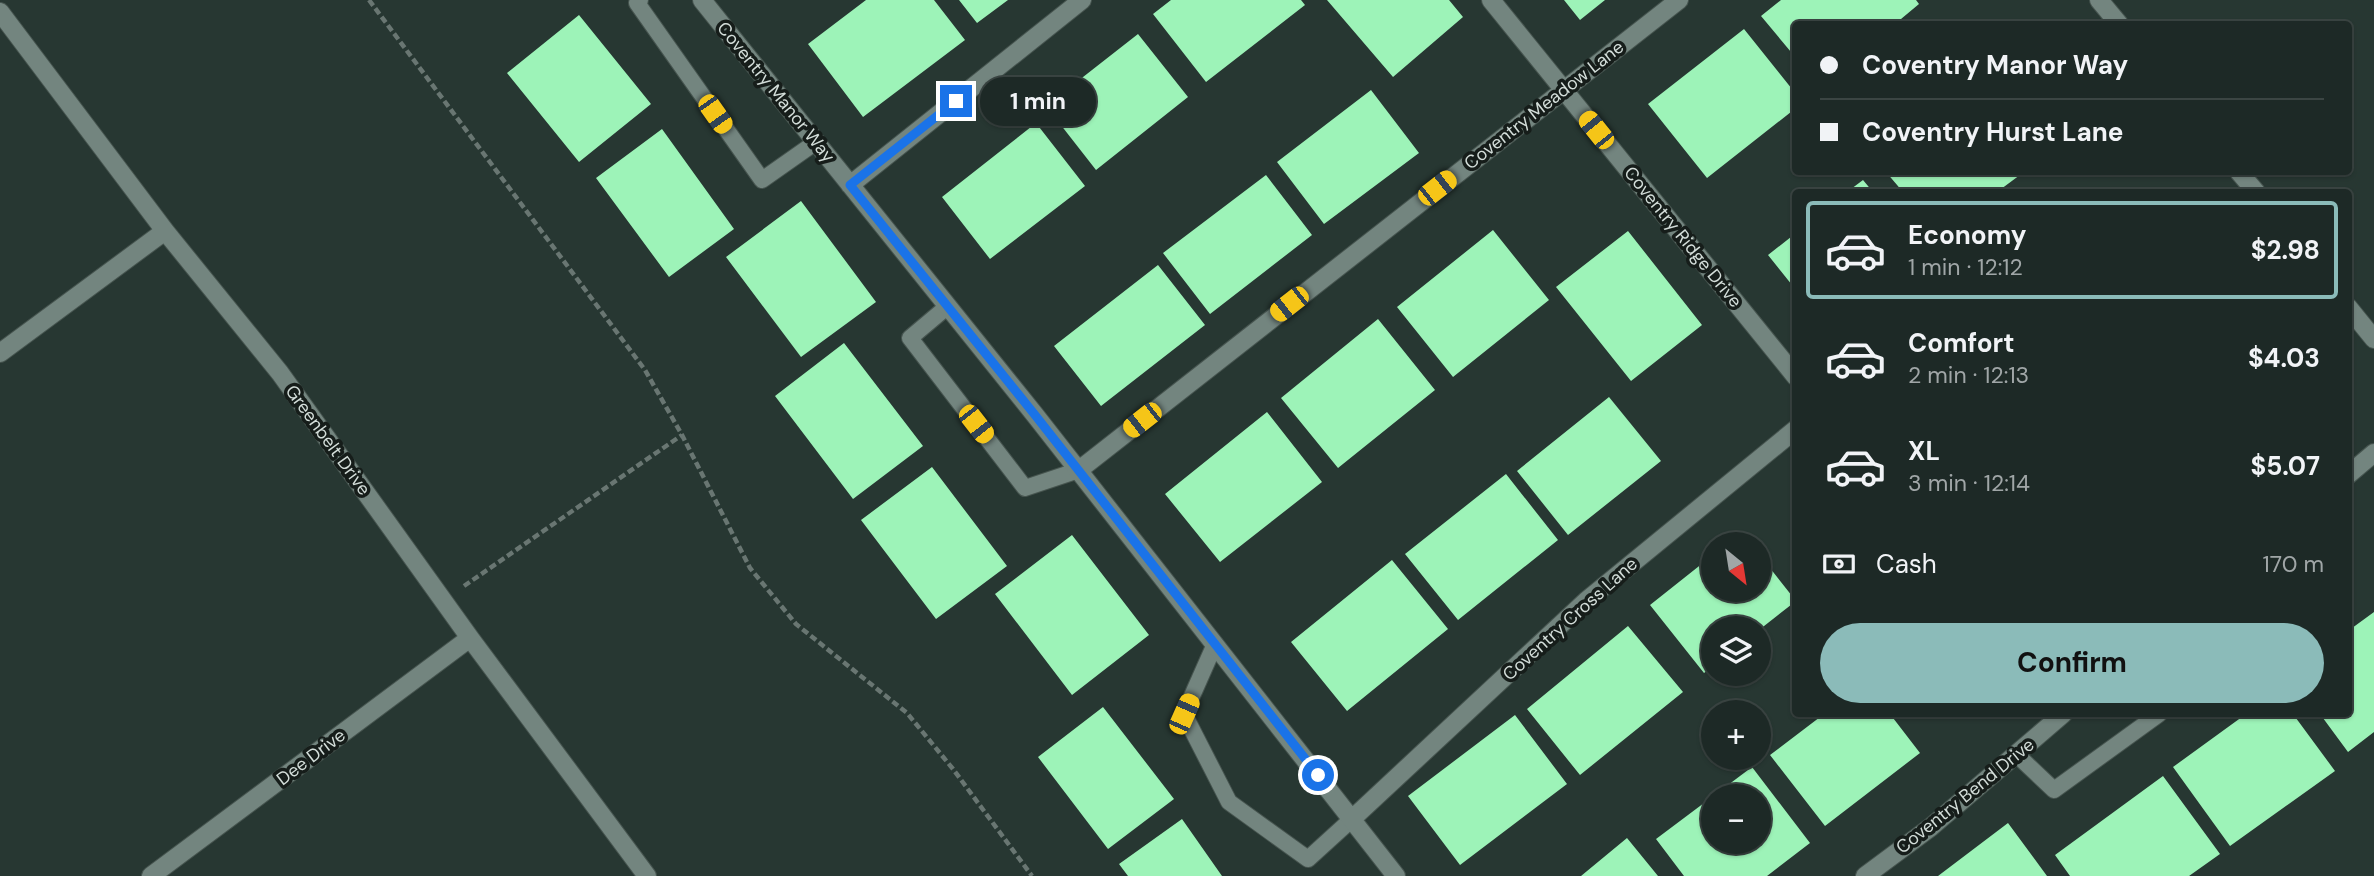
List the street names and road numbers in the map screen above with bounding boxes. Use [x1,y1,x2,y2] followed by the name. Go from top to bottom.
[712,17,840,167] street label: Coventry Manor Way
[1459,35,1629,175] street label: Coventry Meadow Lane
[1619,162,1747,312] street label: Coventry Ridge Drive
[280,380,376,500] street label: Greenbelt Drive
[1497,552,1643,686] street label: Coventry Cross Lane
[272,723,350,791] street label: Dee Drive
[1891,733,2039,859] street label: Coventry Bend Drive

